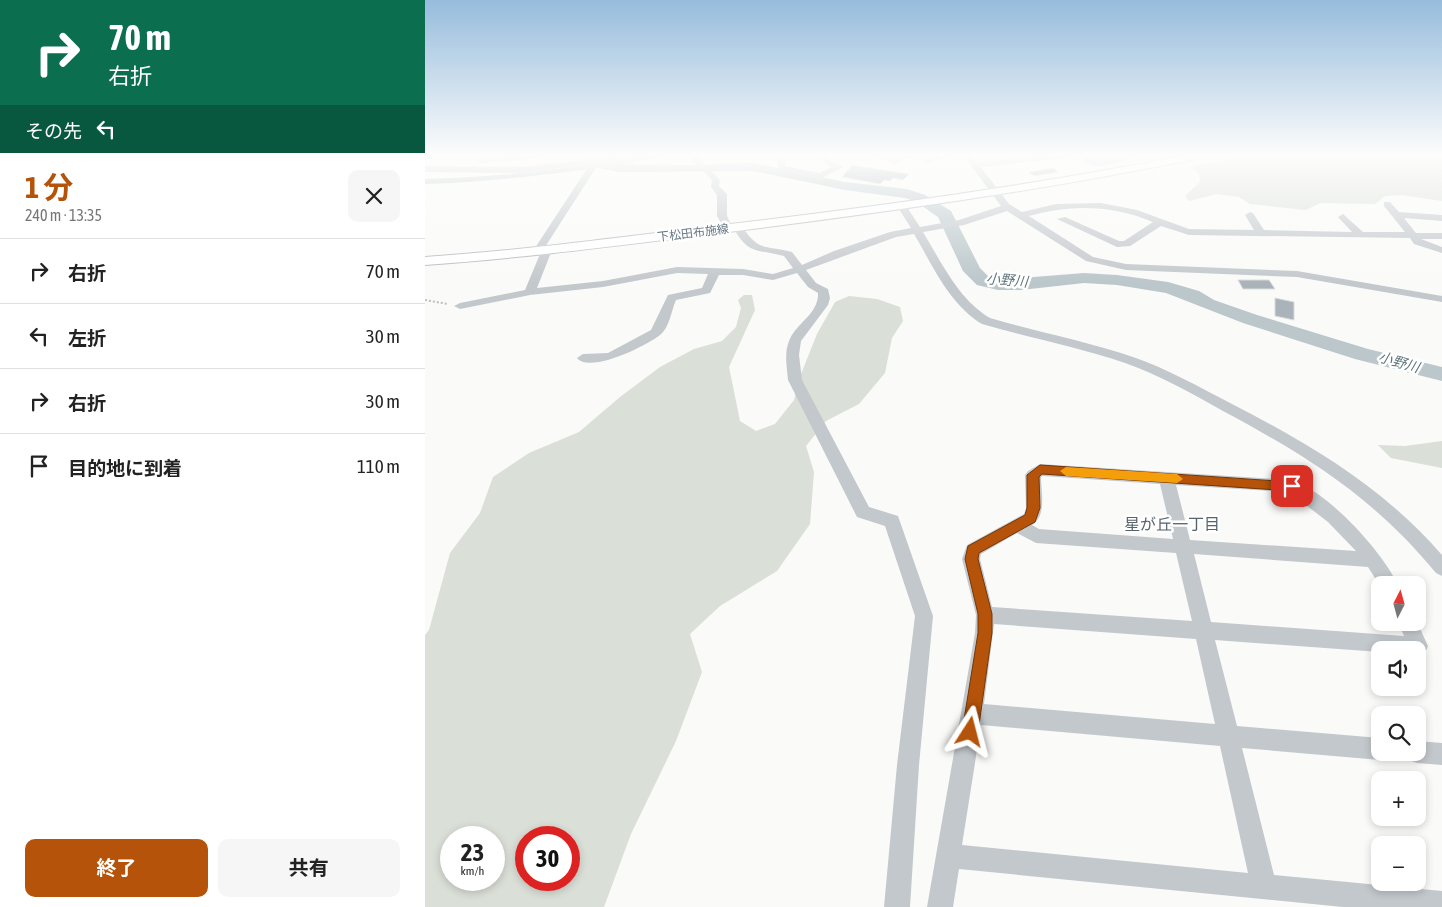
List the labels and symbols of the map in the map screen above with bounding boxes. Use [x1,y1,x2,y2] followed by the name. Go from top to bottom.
[656,222,730,244] street label: 下松田布施線
[985,270,1031,290] water label: 小野川
[1377,349,1423,376] water label: 小野川
[1271,465,1313,507] pin
[1124,515,1220,533] district label: 星が丘一丁目
[1371,576,1426,631] north arrow
[943,705,995,757] position arrow
[515,826,580,891] speed limit sign: 30

